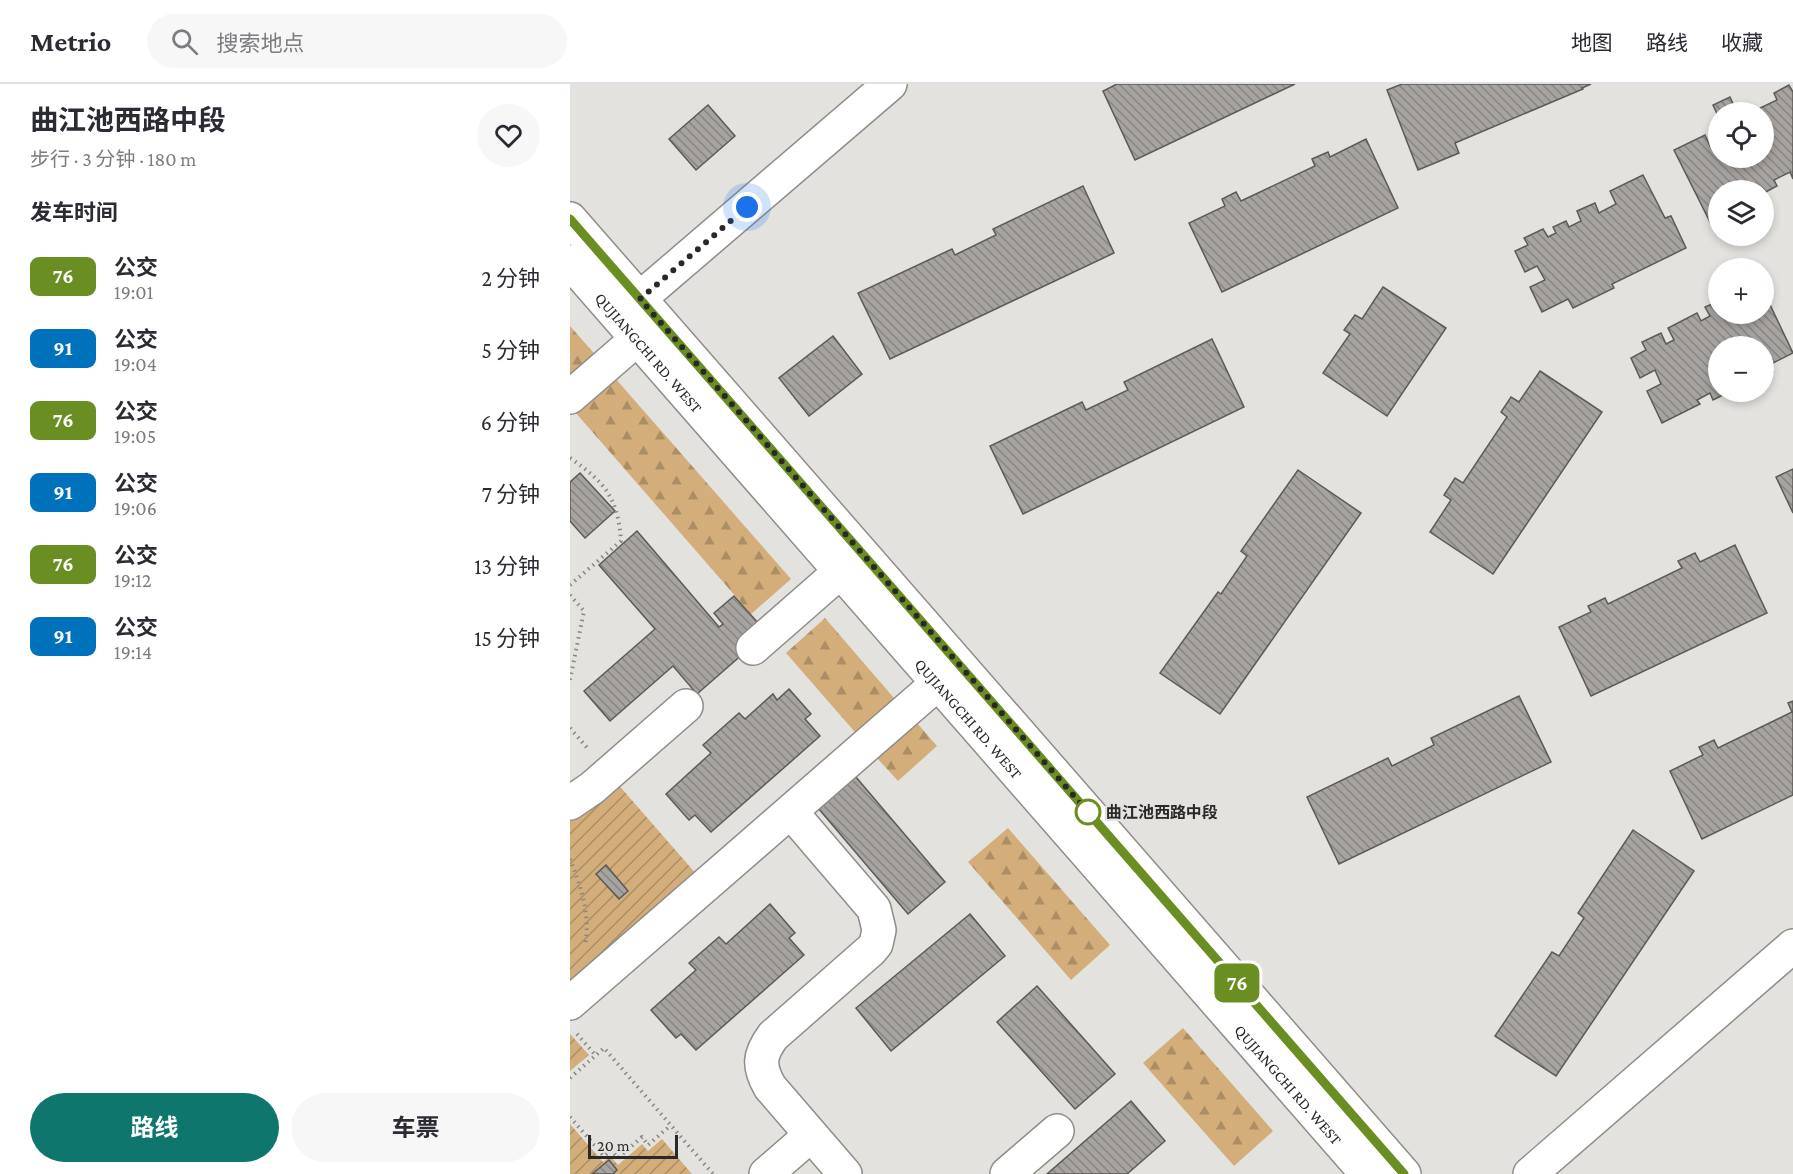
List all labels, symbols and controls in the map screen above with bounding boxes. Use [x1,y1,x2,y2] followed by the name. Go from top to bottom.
[147,14,567,68] search box
[168,25,201,58] icon: search
[30,26,111,57] text: Metrio
[216,31,304,56] text: 搜索地点
[1571,31,1613,55] text: 地图
[1646,31,1688,55] text: 路线
[1721,31,1763,55] text: 收藏
[1708,102,1774,402] map controls
[1708,102,1774,168] button: locate
[477,104,540,167] button: heart
[30,105,226,136] text: 曲江池西路中段
[30,148,196,170] text: 步行 · 3 分钟 · 180 m
[1708,180,1774,246] button: layers
[732,192,762,222] your location
[30,200,118,225] text: 发车时间
[114,255,158,280] text: 公交
[1708,258,1774,324] button: +
[52,264,74,288] text: 76
[481,266,540,291] text: 2 分钟
[114,281,153,303] text: 19:01
[592,289,706,416] street label: QUJIANGCHI RD. WEST
[114,327,158,352] text: 公交
[53,336,73,360] text: 91
[1708,336,1774,402] button: −
[481,338,540,363] text: 5 分钟
[114,353,157,375] text: 19:04
[114,399,158,424] text: 公交
[52,408,74,432] text: 76
[481,410,540,435] text: 6 分钟
[114,425,156,447] text: 19:05
[114,471,158,496] text: 公交
[53,480,73,504] text: 91
[482,482,540,507] text: 7 分钟
[114,497,157,519] text: 19:06
[114,543,158,568] text: 公交
[52,552,74,576] text: 76
[474,554,540,579] text: 13 分钟
[114,569,152,591] text: 19:12
[114,615,158,640] text: 公交
[53,624,73,648] text: 91
[474,626,540,651] text: 15 分钟
[114,641,152,663] text: 19:14
[912,655,1026,782] street label: QUJIANGCHI RD. WEST
[1075,799,1101,825] marker: 曲江池西路中段
[1106,804,1218,821] place label: 曲江池西路中段
[1210,964,1264,1002] line badge: 76
[1226,971,1248,995] text: 76
[1232,1021,1346,1148] street label: QUJIANGCHI RD. WEST
[30,1093,279,1162] button: 路线
[291,1093,540,1162] button: 车票
[588,1132,678,1160] scale bar
[597,1137,630,1154] text: 20 m

